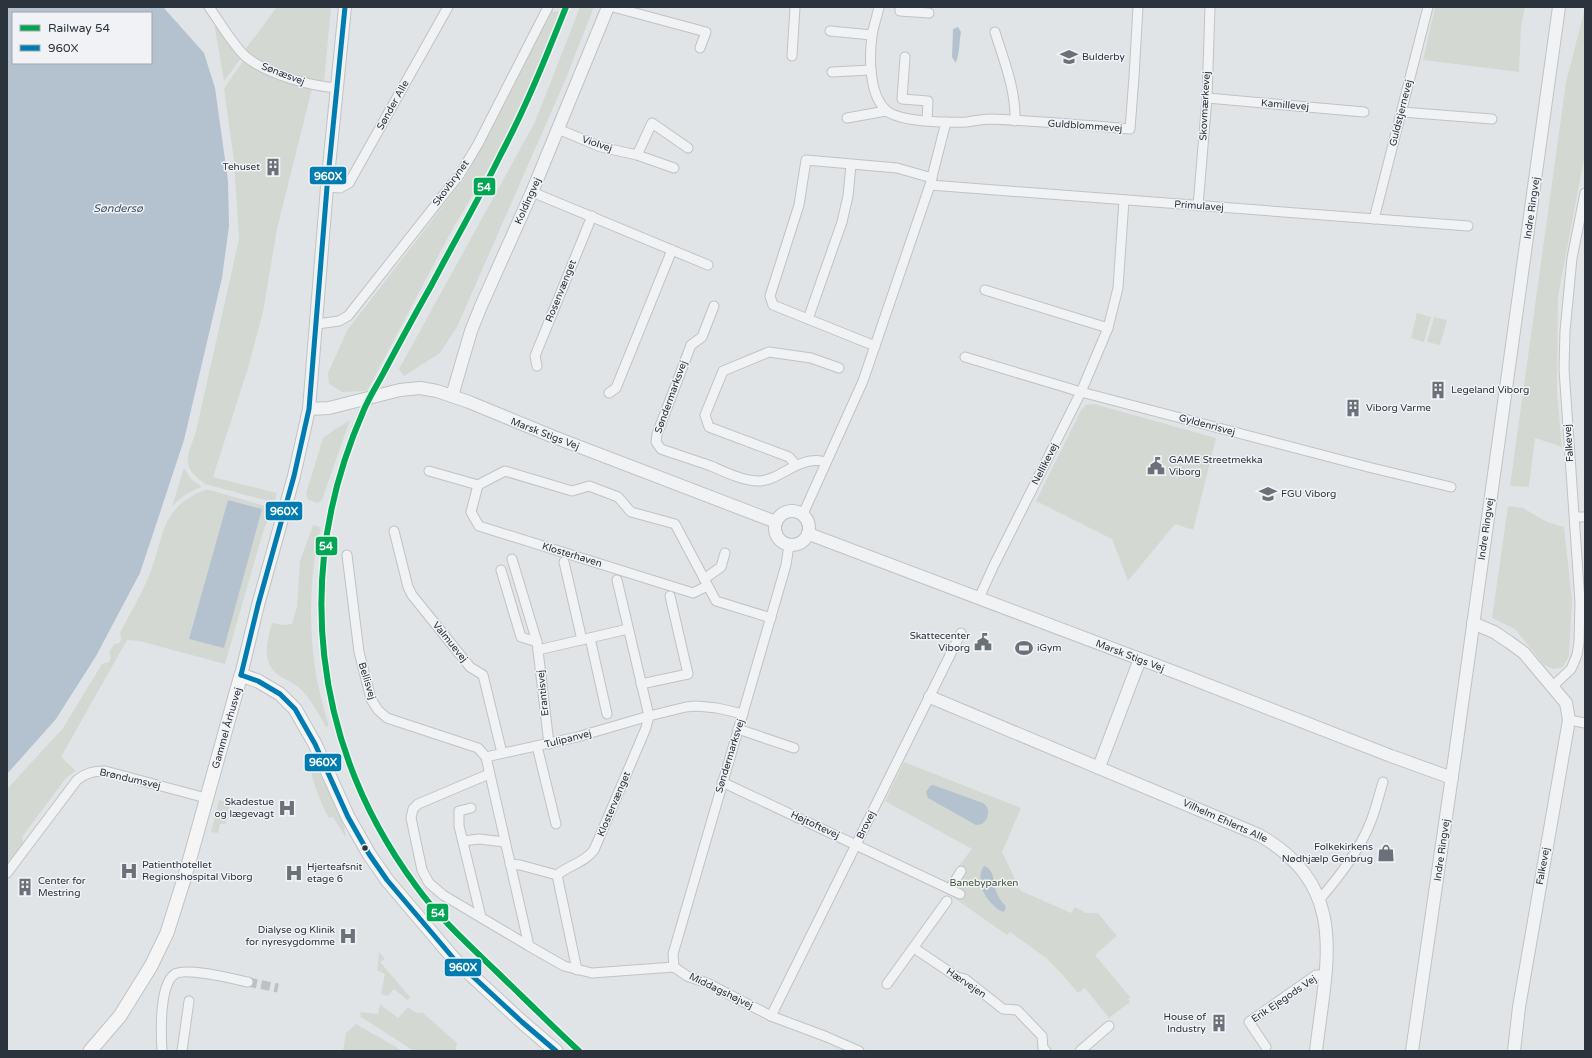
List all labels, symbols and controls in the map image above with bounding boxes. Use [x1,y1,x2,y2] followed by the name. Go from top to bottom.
[12,12,152,64] legend
[48,21,110,35] text: Railway 54
[48,41,79,55] text: 960X
[1059,47,1079,67] school or university icon: Bulderby
[1082,51,1125,63] place label: Bulderby
[260,60,306,88] street label: Sønæsvej
[1197,71,1213,141] street label: Skovmærkevej
[374,78,412,132] street label: Sønder Alle
[1387,78,1415,148] street label: Guldstjernevej
[1261,97,1309,113] street label: Kamillevej
[1047,117,1123,135] street label: Guldblommevej
[580,133,614,155] street label: Violvej
[263,157,283,177] building icon: Tehuset
[430,158,472,208] street label: Skovbrynet
[222,161,260,173] place label: Tehuset
[309,166,347,185] line badge: 960X
[314,170,343,183] text: 960X
[512,176,544,226] street label: Koldingvej
[1522,176,1542,240] street label: Indre Ringvej
[473,177,496,196] line badge: 54
[477,181,491,194] text: 54
[1174,198,1224,214] street label: Primulavej
[93,202,144,215] water label: Søndersø
[543,258,579,324] street label: Rosenvænget
[652,359,690,435] street label: Søndermarksvej
[1428,380,1448,400] building icon: Legeland Viborg
[1451,384,1529,396] place label: Legeland Viborg
[1343,398,1363,418] building icon: Viborg Varme
[1366,402,1431,414] place label: Viborg Varme
[1177,412,1237,438] street label: Gyldenrisvej
[509,415,581,453] street label: Marsk Stigs Vej
[1562,424,1576,462] street label: Falkevej
[1029,441,1061,487] street label: Nellikevej
[1169,454,1263,478] place label: GAME Streetmekka Viborg
[1146,456,1166,476] public building icon: GAME Streetmekka Viborg
[1258,484,1278,504] school or university icon: FGU Viborg
[1281,488,1336,500] place label: FGU Viborg
[1476,497,1496,561] street label: Indre Ringvej
[265,501,303,521] line badge: 960X
[270,505,299,518] text: 960X
[315,536,338,556] line badge: 54
[319,540,333,553] text: 54
[541,540,603,570] street label: Klosterhaven
[430,619,470,665] street label: Valmuevej
[910,630,970,654] place label: Skattecenter Viborg
[973,632,993,652] public building icon: Skattecenter Viborg
[1094,637,1166,675] street label: Marsk Stigs Vej
[1014,638,1034,658] sports icon: iGym
[1037,642,1062,654] place label: iGym
[356,661,378,701] street label: Bellisvej
[535,669,551,717] street label: Erantisvej
[210,686,244,770] street label: Gammel Århusvej
[713,718,747,794] street label: Søndermarksvej
[543,727,593,751] street label: Tulipanvej
[304,753,342,772] line badge: 960X
[309,756,338,769] text: 960X
[98,766,162,792] street label: Brøndumsvej
[595,770,633,838] street label: Klostervænget
[215,796,274,820] place label: Skadestue og lægevagt
[1181,797,1270,845] street label: Vilhelm Ehlerts Alle
[277,798,297,818] hospital icon: Skadestue og lægevagt
[789,809,841,841] street label: Højtoftevej
[854,809,878,841] street label: Brovej
[1432,818,1452,882] street label: Indre Ringvej
[1282,841,1373,865] place label: Folkekirkens Nødhjælp Genbrug
[360,843,370,853] unlabelled marker
[1376,843,1396,863] shop icon: Folkekirkens Nødhjælp Genbrug
[1534,846,1552,886] street label: Falkevej
[142,859,253,883] place label: Patienthotellet Regionshospital Viborg
[119,861,139,881] hospital icon: Patienthotellet Regionshospital Viborg
[307,861,363,885] place label: Hjerteafsnit etage 6
[284,863,304,883] hospital icon: Hjerteafsnit etage 6
[38,875,86,899] place label: Center for Mestring
[15,877,35,897] building icon: Center for Mestring
[950,877,1018,889] park label: Banebyparken
[426,903,449,922] line badge: 54
[431,907,445,920] text: 54
[245,924,336,948] place label: Dialyse og Klinik for nyresygdomme
[338,926,358,946] hospital icon: Dialyse og Klinik for nyresygdomme
[444,958,482,977] line badge: 960X
[449,961,478,974] text: 960X
[944,965,988,1001] street label: Hærvejen
[687,970,755,1012] street label: Middagshøjvej
[1249,973,1319,1025] street label: Erik Ejegods Vej
[1164,1011,1207,1035] place label: House of Industry
[1209,1013,1229,1033] building icon: House of Industry

